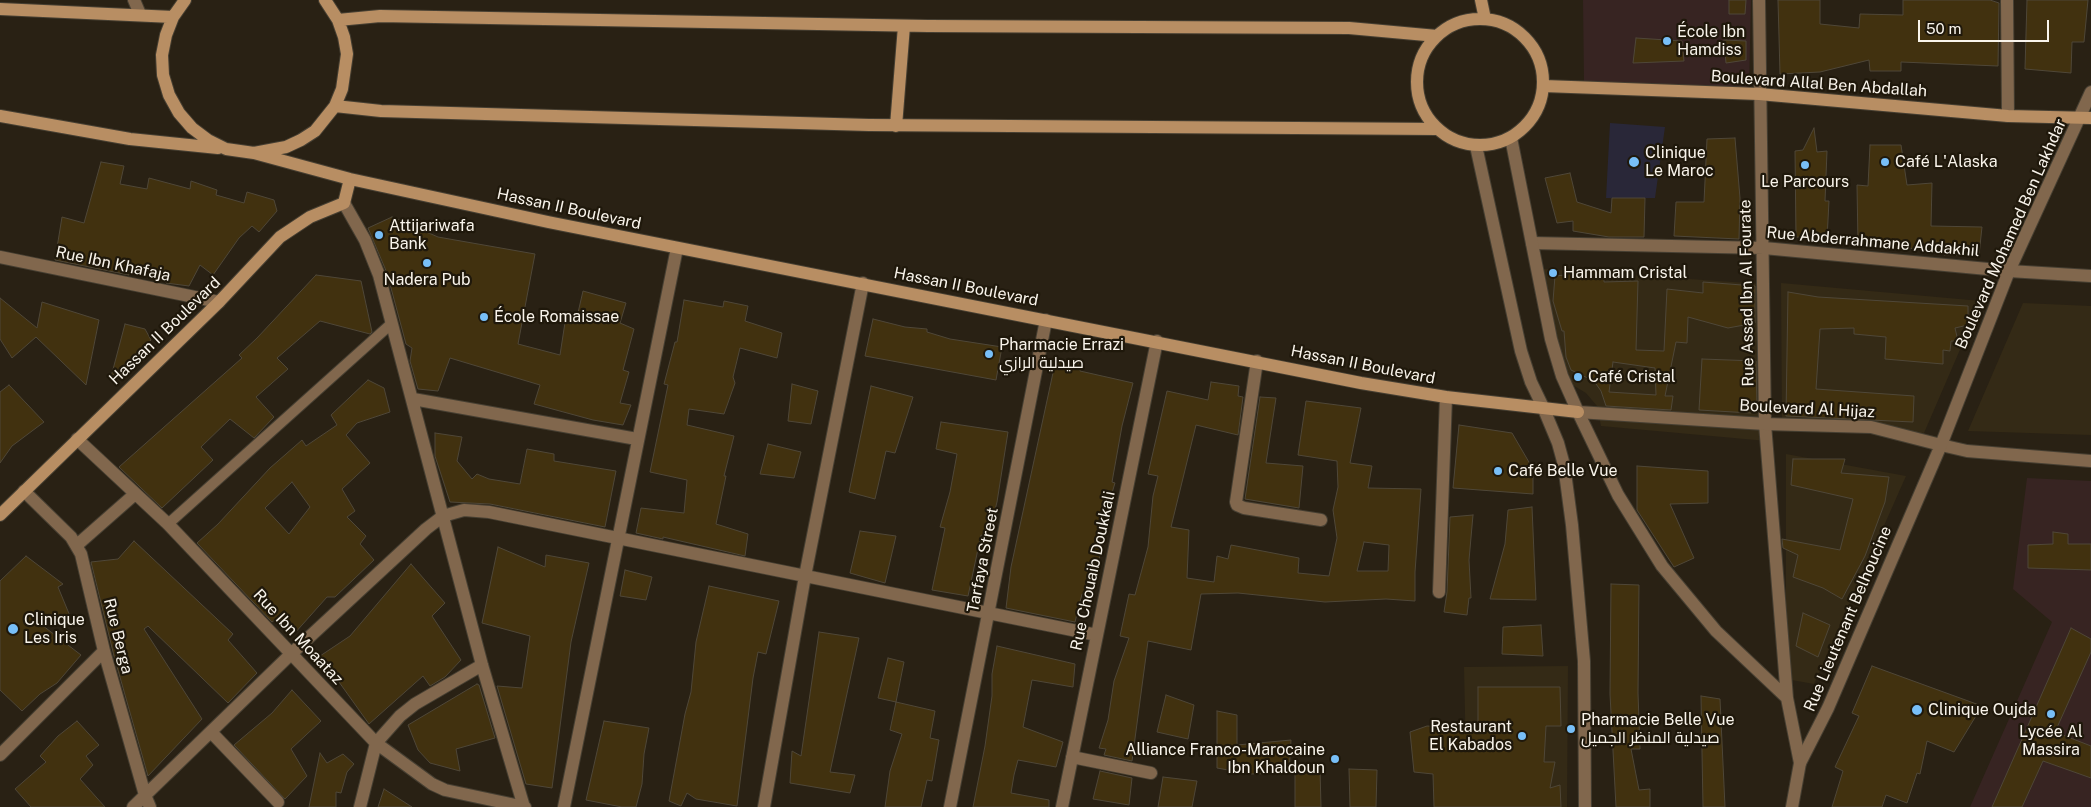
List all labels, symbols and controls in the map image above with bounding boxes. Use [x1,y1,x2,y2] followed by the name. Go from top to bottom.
[1921,10,2052,42] scale bar
[1926,20,1961,37] text: 50 m
[1677,22,1745,60] place label: École Ibn Hamdiss
[1661,35,1673,47] marker: École Ibn Hamdiss
[1710,67,1928,101] street label: Boulevard Allal Ben Abdallah
[1951,116,2071,352] street label: Boulevard Mohamed Ben Lakhdar
[1645,143,1714,181] place label: Clinique Le Maroc
[1895,152,1997,172] place label: Café L'Alaska
[1627,155,1641,169] marker: Clinique Le Maroc
[1879,156,1891,168] marker: Café L'Alaska
[1799,159,1811,171] marker: Le Parcours
[1761,172,1849,192] place label: Le Parcours
[495,184,643,234] street label: Hassan II Boulevard
[1736,199,1758,387] street label: Rue Assad Ibn Al Fourate
[389,216,474,254] place label: Attijariwafa Bank
[1766,223,1980,261] street label: Rue Abderrahmane Addakhil
[373,229,385,241] marker: Attijariwafa Bank
[54,242,172,286] street label: Rue Ibn Khafaja
[421,257,433,269] marker: Nadera Pub
[1563,263,1687,283] place label: Hammam Cristal
[892,264,1040,310] street label: Hassan II Boulevard
[1547,267,1559,279] marker: Hammam Cristal
[383,270,471,290] place label: Nadera Pub
[105,273,225,389] street label: Hassan II Boulevard
[494,307,619,327] place label: École Romaissae
[478,311,490,323] marker: École Romaissae
[999,335,1124,373] place label: Pharmacie Errazi صيدلية الرازي
[1289,342,1437,388] street label: Hassan II Boulevard
[983,348,995,360] marker: Pharmacie Errazi صيدلية الرازي
[1588,367,1676,387] place label: Café Cristal
[1572,371,1584,383] marker: Café Cristal
[1739,396,1875,422] street label: Boulevard Al Hijaz
[1508,461,1618,481] place label: Café Belle Vue
[1492,465,1504,477] marker: Café Belle Vue
[1067,489,1119,653] street label: Rue Chouaib Doukkali
[963,506,1003,614] street label: Tarfaya Street
[1800,523,1896,715] street label: Rue Lieutenant Belhoucine
[249,585,347,689] street label: Rue Ibn Moaataz
[99,596,137,676] street label: Rue Berga
[24,610,85,648] place label: Clinique Les Iris
[6,622,20,636] marker: Clinique Les Iris
[1928,700,2036,720] place label: Clinique Oujda
[1910,703,1924,717] marker: Clinique Oujda
[2045,708,2057,720] marker: Lycée Al Massira
[1581,710,1735,748] place label: Pharmacie Belle Vue صيدلية المنظر الجميل
[1429,717,1512,755] place label: Restaurant El Kabados
[2019,722,2083,760] place label: Lycée Al Massira
[1565,723,1577,735] marker: Pharmacie Belle Vue صيدلية المنظر الجميل
[1516,730,1528,742] marker: Restaurant El Kabados
[1125,740,1325,778] place label: Alliance Franco-Marocaine Ibn Khaldoun
[1329,753,1341,765] marker: Alliance Franco-Marocaine Ibn Khaldoun

